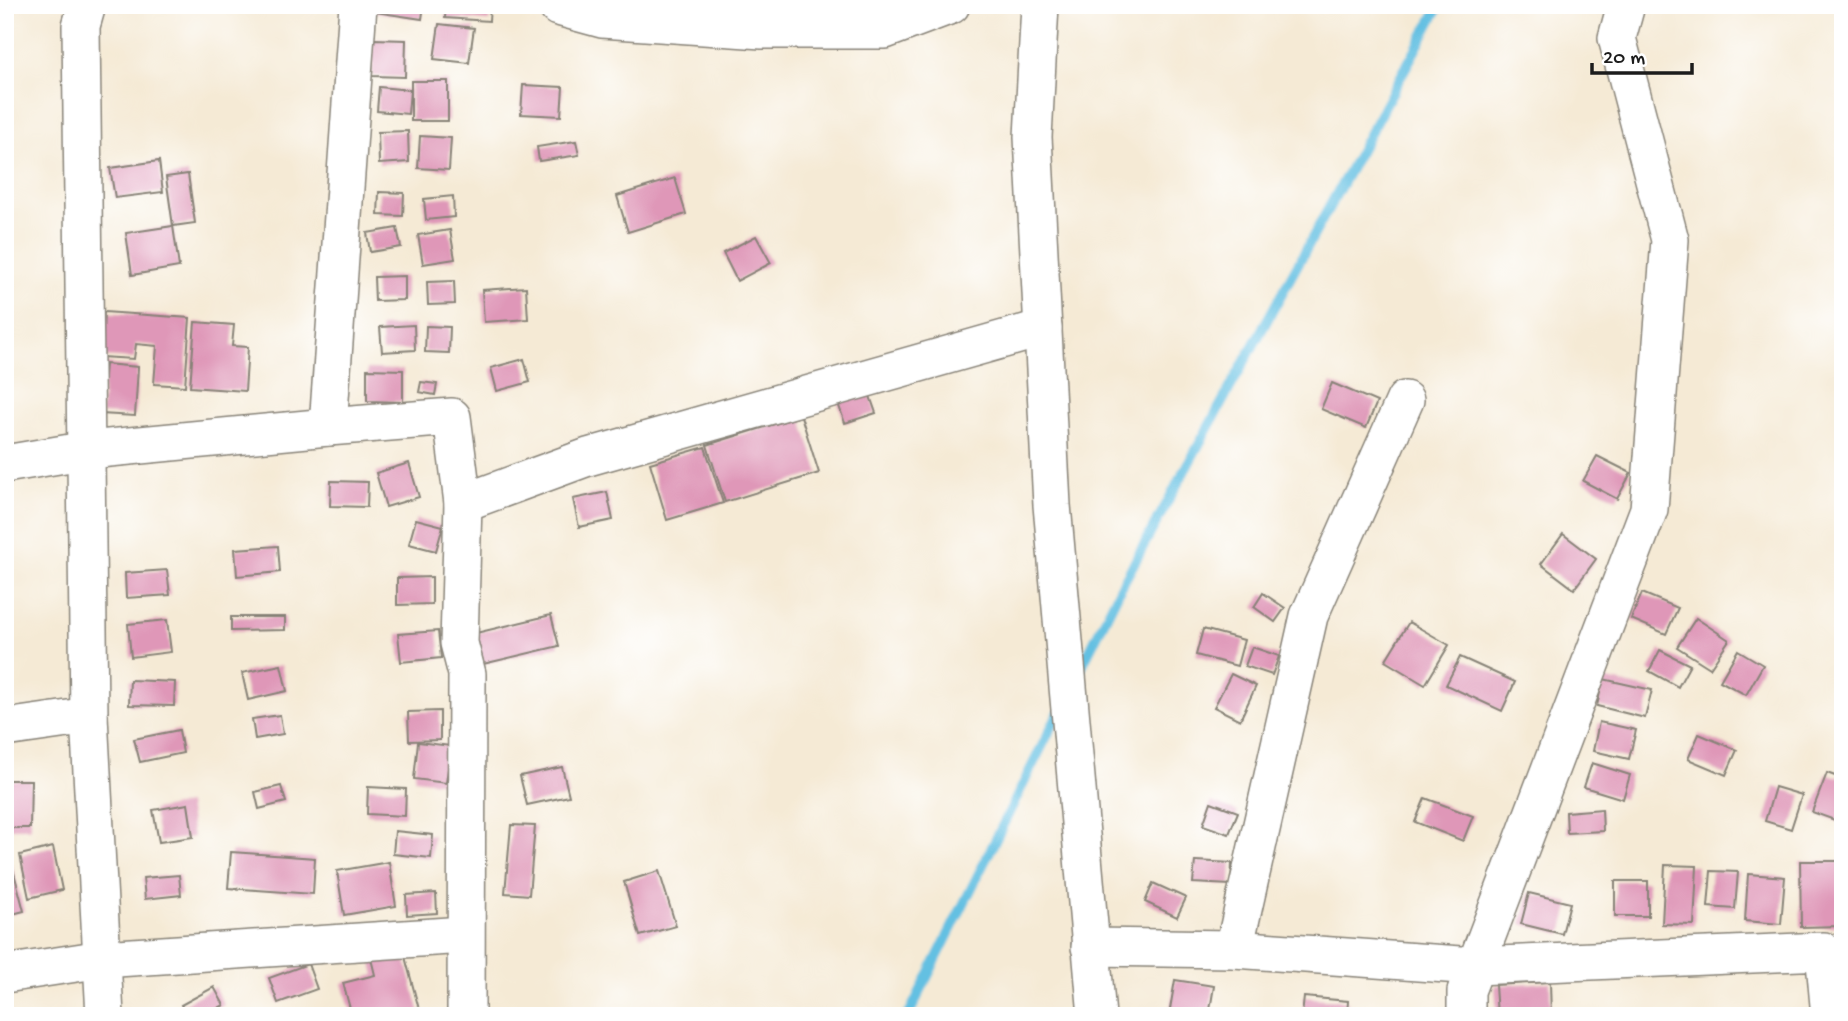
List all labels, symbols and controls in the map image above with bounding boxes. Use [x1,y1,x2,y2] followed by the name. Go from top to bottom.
[1592,32,1692,76] scale bar
[1603,47,1645,72] text: 20 m

